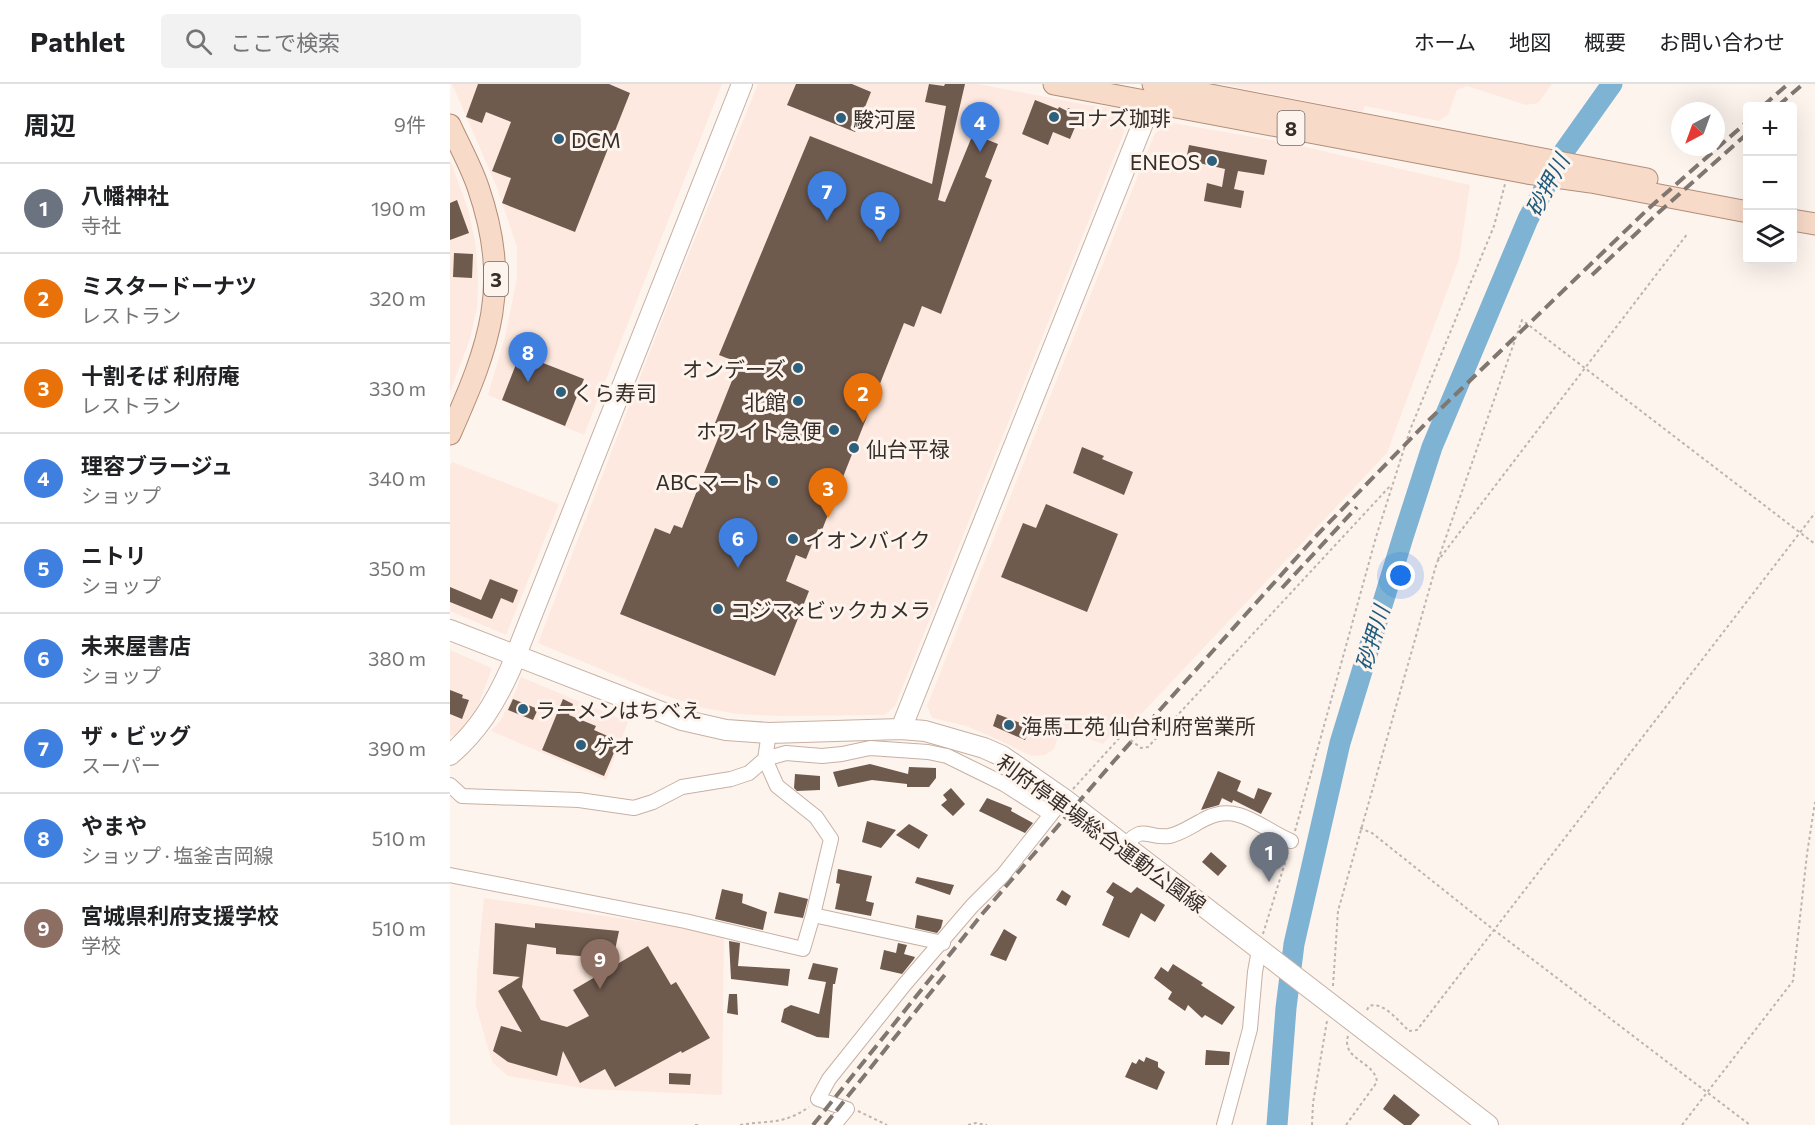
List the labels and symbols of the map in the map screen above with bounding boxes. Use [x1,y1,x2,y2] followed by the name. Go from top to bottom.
[1671,102,1725,156] north arrow
[960,103,1000,152] pin: 4
[1066,105,1171,130] place label: コナズ珈琲
[853,106,916,131] place label: 駿河屋
[1047,110,1061,124] marker: コナズ珈琲
[834,111,848,125] marker: 駿河屋
[1278,111,1304,145] road number: 8
[571,127,621,152] place label: DCM
[552,132,566,146] marker: DCM
[1520,148,1575,220] water label: 砂押川
[1130,149,1200,174] place label: ENEOS
[1205,154,1219,168] marker: ENEOS
[808,172,847,221] pin: 7
[860,192,900,242] pin: 5
[484,262,508,296] road number: 3
[508,332,548,382] pin: 8
[682,356,786,381] place label: オンデーズ
[791,361,805,375] marker: オンデーズ
[844,374,882,423] pin: 2
[573,380,657,405] place label: くら寿司
[554,385,568,399] marker: くら寿司
[744,389,786,414] place label: 北館
[791,394,805,408] marker: 北館
[696,418,822,443] place label: ホワイト急便
[827,423,841,437] marker: ホワイト急便
[866,436,950,461] place label: 仙台平禄
[847,441,861,455] marker: 仙台平禄
[808,468,848,518] pin: 3
[656,469,761,494] place label: ABCマート
[766,474,780,488] marker: ABCマート
[718,518,758,568] pin: 6
[805,527,931,552] place label: イオンバイク
[786,532,800,546] marker: イオンバイク
[1386,561,1415,590] your location
[730,597,931,622] place label: コジマ×ビックカメラ
[1349,601,1395,674] water label: 砂押川
[711,602,725,616] marker: コジマ×ビックカメラ
[535,697,702,722] place label: ラーメンはちべえ
[516,702,530,716] marker: ラーメンはちべえ
[1021,713,1256,738] place label: 海馬工苑 仙台利府営業所
[1002,718,1016,732] marker: 海馬工苑 仙台利府営業所
[593,733,635,758] place label: ゲオ
[574,738,588,752] marker: ゲオ
[993,749,1211,917] street label: 利府停車場総合運動公園線
[1250,832,1288,882] pin: 1
[580,940,620,989] pin: 9

